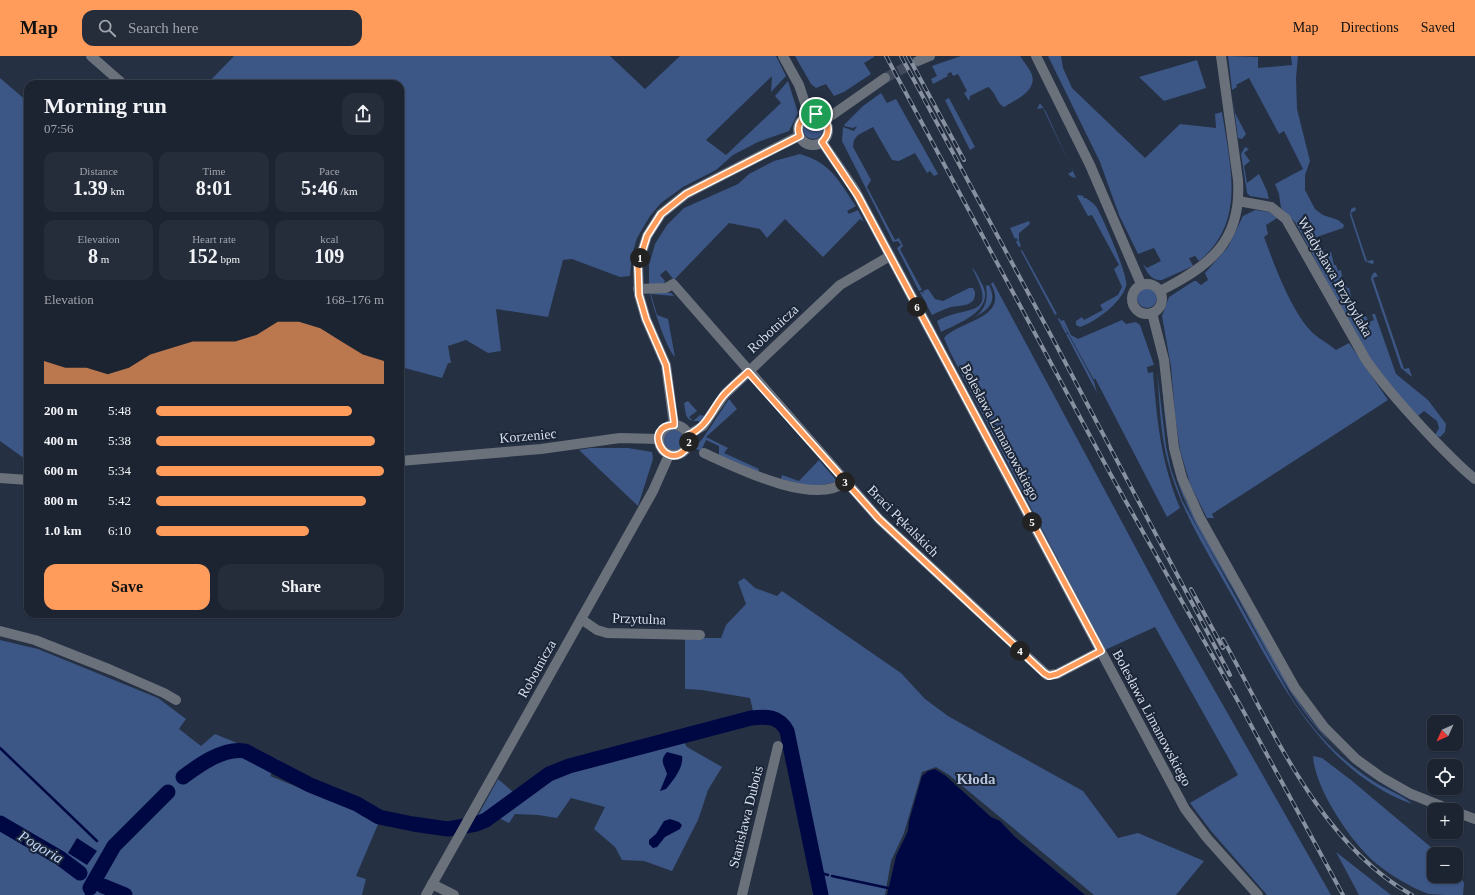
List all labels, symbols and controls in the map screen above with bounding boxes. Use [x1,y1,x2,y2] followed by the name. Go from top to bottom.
[82,10,362,46] search box
[20,17,58,38] text: Map
[96,17,118,39] icon: search
[128,20,198,36] text: Search here
[1293,20,1318,35] text: Map
[1340,20,1399,35] text: Directions
[1421,20,1455,35] text: Saved
[44,93,167,118] text: Morning run
[342,93,384,135] button: share
[799,97,833,131] pin
[805,103,827,125] icon: arrive
[44,121,74,136] text: 07:56
[79,165,118,177] text: Distance
[203,165,225,177] text: Time
[319,165,340,177] text: Pace
[73,177,108,199] text: 1.39
[196,177,232,199] text: 8:01
[301,177,338,199] text: 5:46
[108,185,125,197] text: km
[338,185,358,197] text: /km
[1295,214,1376,340] street label: Władysława Przybylaka
[78,233,120,245] text: Elevation
[192,233,236,245] text: Heart rate
[320,233,338,245] text: kcal
[88,245,98,267] text: 8
[188,245,218,267] text: 152
[314,245,344,267] text: 109
[630,248,650,268] pin: 1
[637,252,643,264] text: 1
[98,253,109,265] text: m
[218,253,240,265] text: bpm
[44,292,94,307] text: Elevation
[325,292,384,307] text: 168–176 m
[907,297,927,317] pin: 6
[745,301,802,356] street label: Robotnicza
[914,301,920,313] text: 6
[958,361,1042,503] street label: Bolesława Limanowskiego
[44,403,78,418] text: 200 m
[108,403,131,418] text: 5:48
[499,426,557,446] street label: Korzeniec
[679,432,699,452] pin: 2
[44,433,78,448] text: 400 m
[108,433,131,448] text: 5:38
[686,436,692,448] text: 2
[44,463,78,478] text: 600 m
[108,463,131,478] text: 5:34
[835,472,855,492] pin: 3
[842,476,848,488] text: 3
[864,482,942,560] street label: Braci Pękalskich
[44,493,78,508] text: 800 m
[108,493,131,508] text: 5:42
[1022,512,1042,532] pin: 5
[1029,516,1035,528] text: 5
[44,523,82,538] text: 1.0 km
[108,523,131,538] text: 6:10
[44,564,210,610] button: Save
[218,564,384,610] button: Share
[612,611,667,627] street label: Przytulna
[515,637,559,701] street label: Robotnicza
[1010,641,1030,661] pin: 4
[1017,645,1023,657] text: 4
[1110,647,1194,789] street label: Bolesława Limanowskiego
[1427,715,1463,751] north arrow
[1427,715,1463,883] map controls
[1427,759,1463,795] button: locate
[726,764,766,870] street label: Stanisława Dubois
[956,771,996,787] district label: Kłoda
[1427,803,1463,839] button: +
[15,827,66,867] water label: Pogoria
[1427,847,1463,883] button: −

